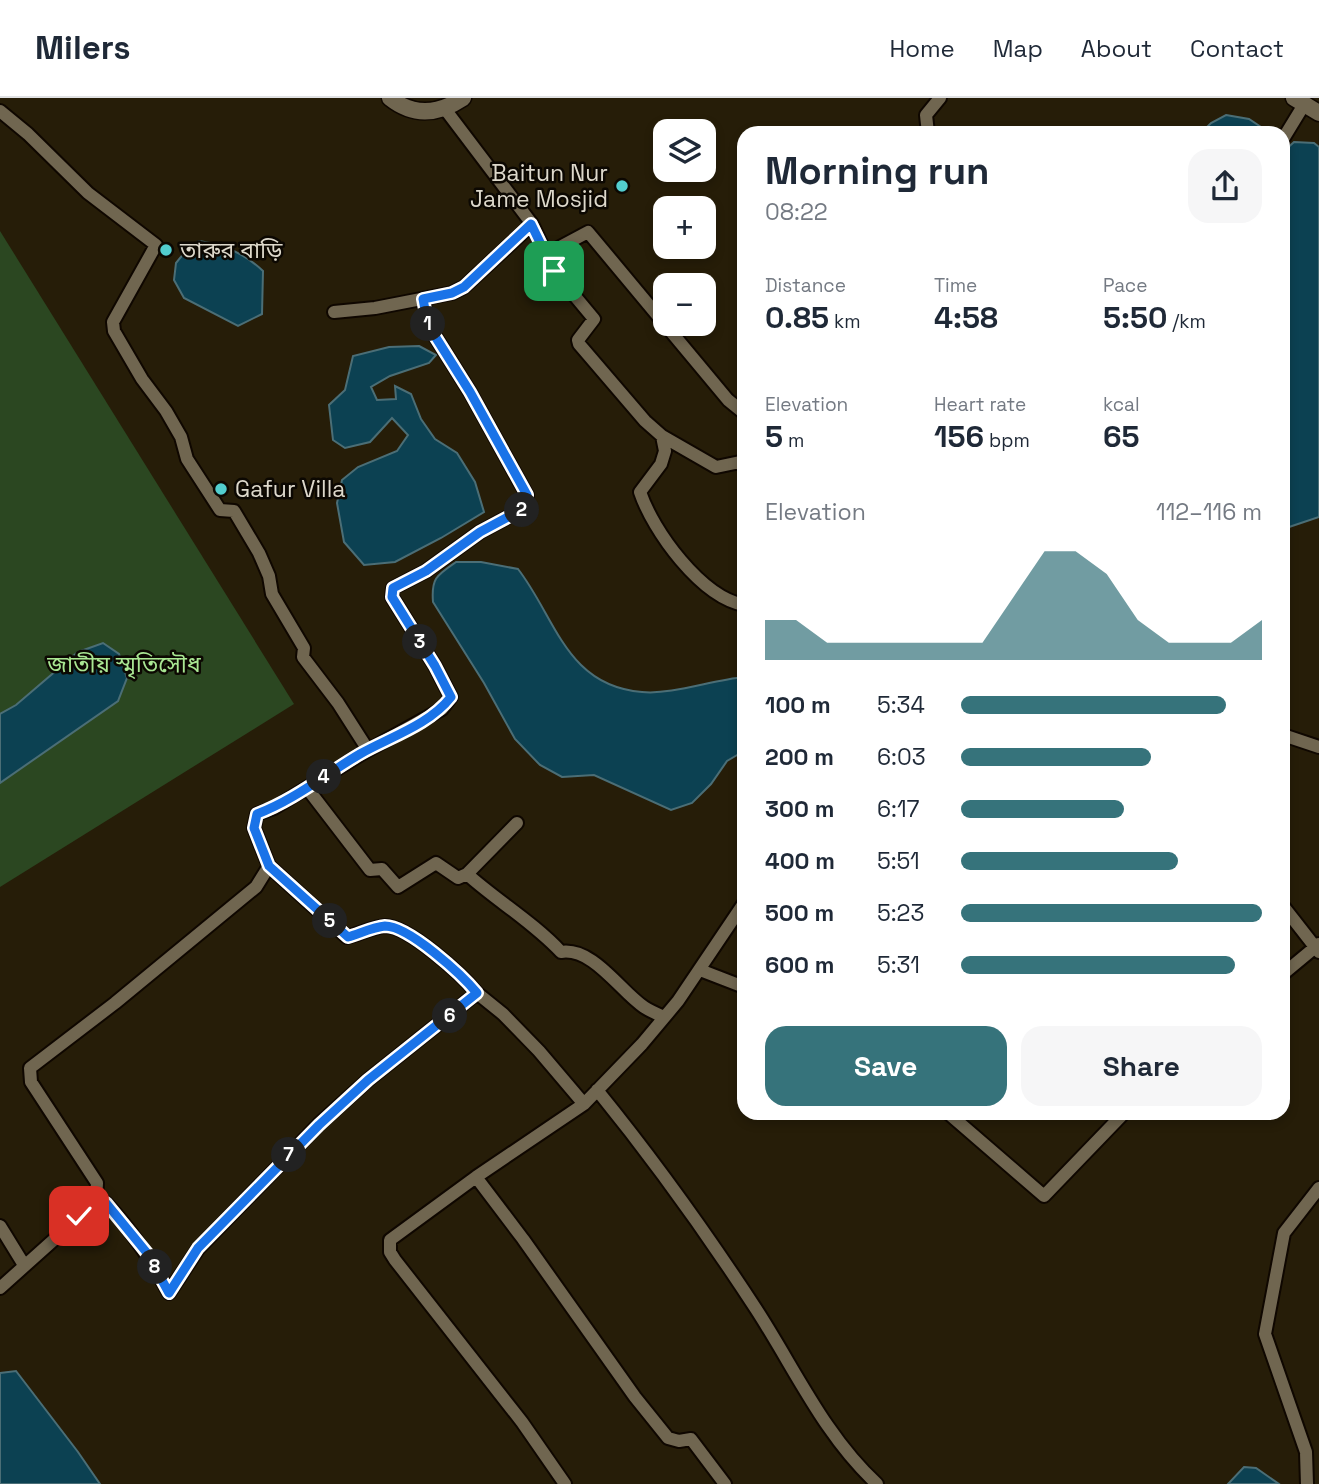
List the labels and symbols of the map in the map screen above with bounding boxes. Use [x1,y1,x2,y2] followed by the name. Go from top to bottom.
[470,158,608,214] place label: Baitun Nur Jame Mosjid
[614,178,630,194] marker: Baitun Nur Jame Mosjid
[179,235,283,265] place label: তারুর বাড়ি
[524,241,584,301] pin
[158,242,174,258] marker: তারুর বাড়ি
[410,306,446,342] pin: 1
[235,474,346,504] place label: Gafur Villa
[213,481,229,497] marker: Gafur Villa
[504,492,540,528] pin: 2
[402,624,438,660] pin: 3
[46,649,201,680] park label: জাতীয় স্মৃতিসৌধ
[306,760,342,794] pin: 4
[312,904,348,938] pin: 5
[433,998,468,1034] pin: 6
[272,1138,306,1172] pin: 7
[49,1186,109,1246] pin
[138,1250,172,1284] pin: 8

